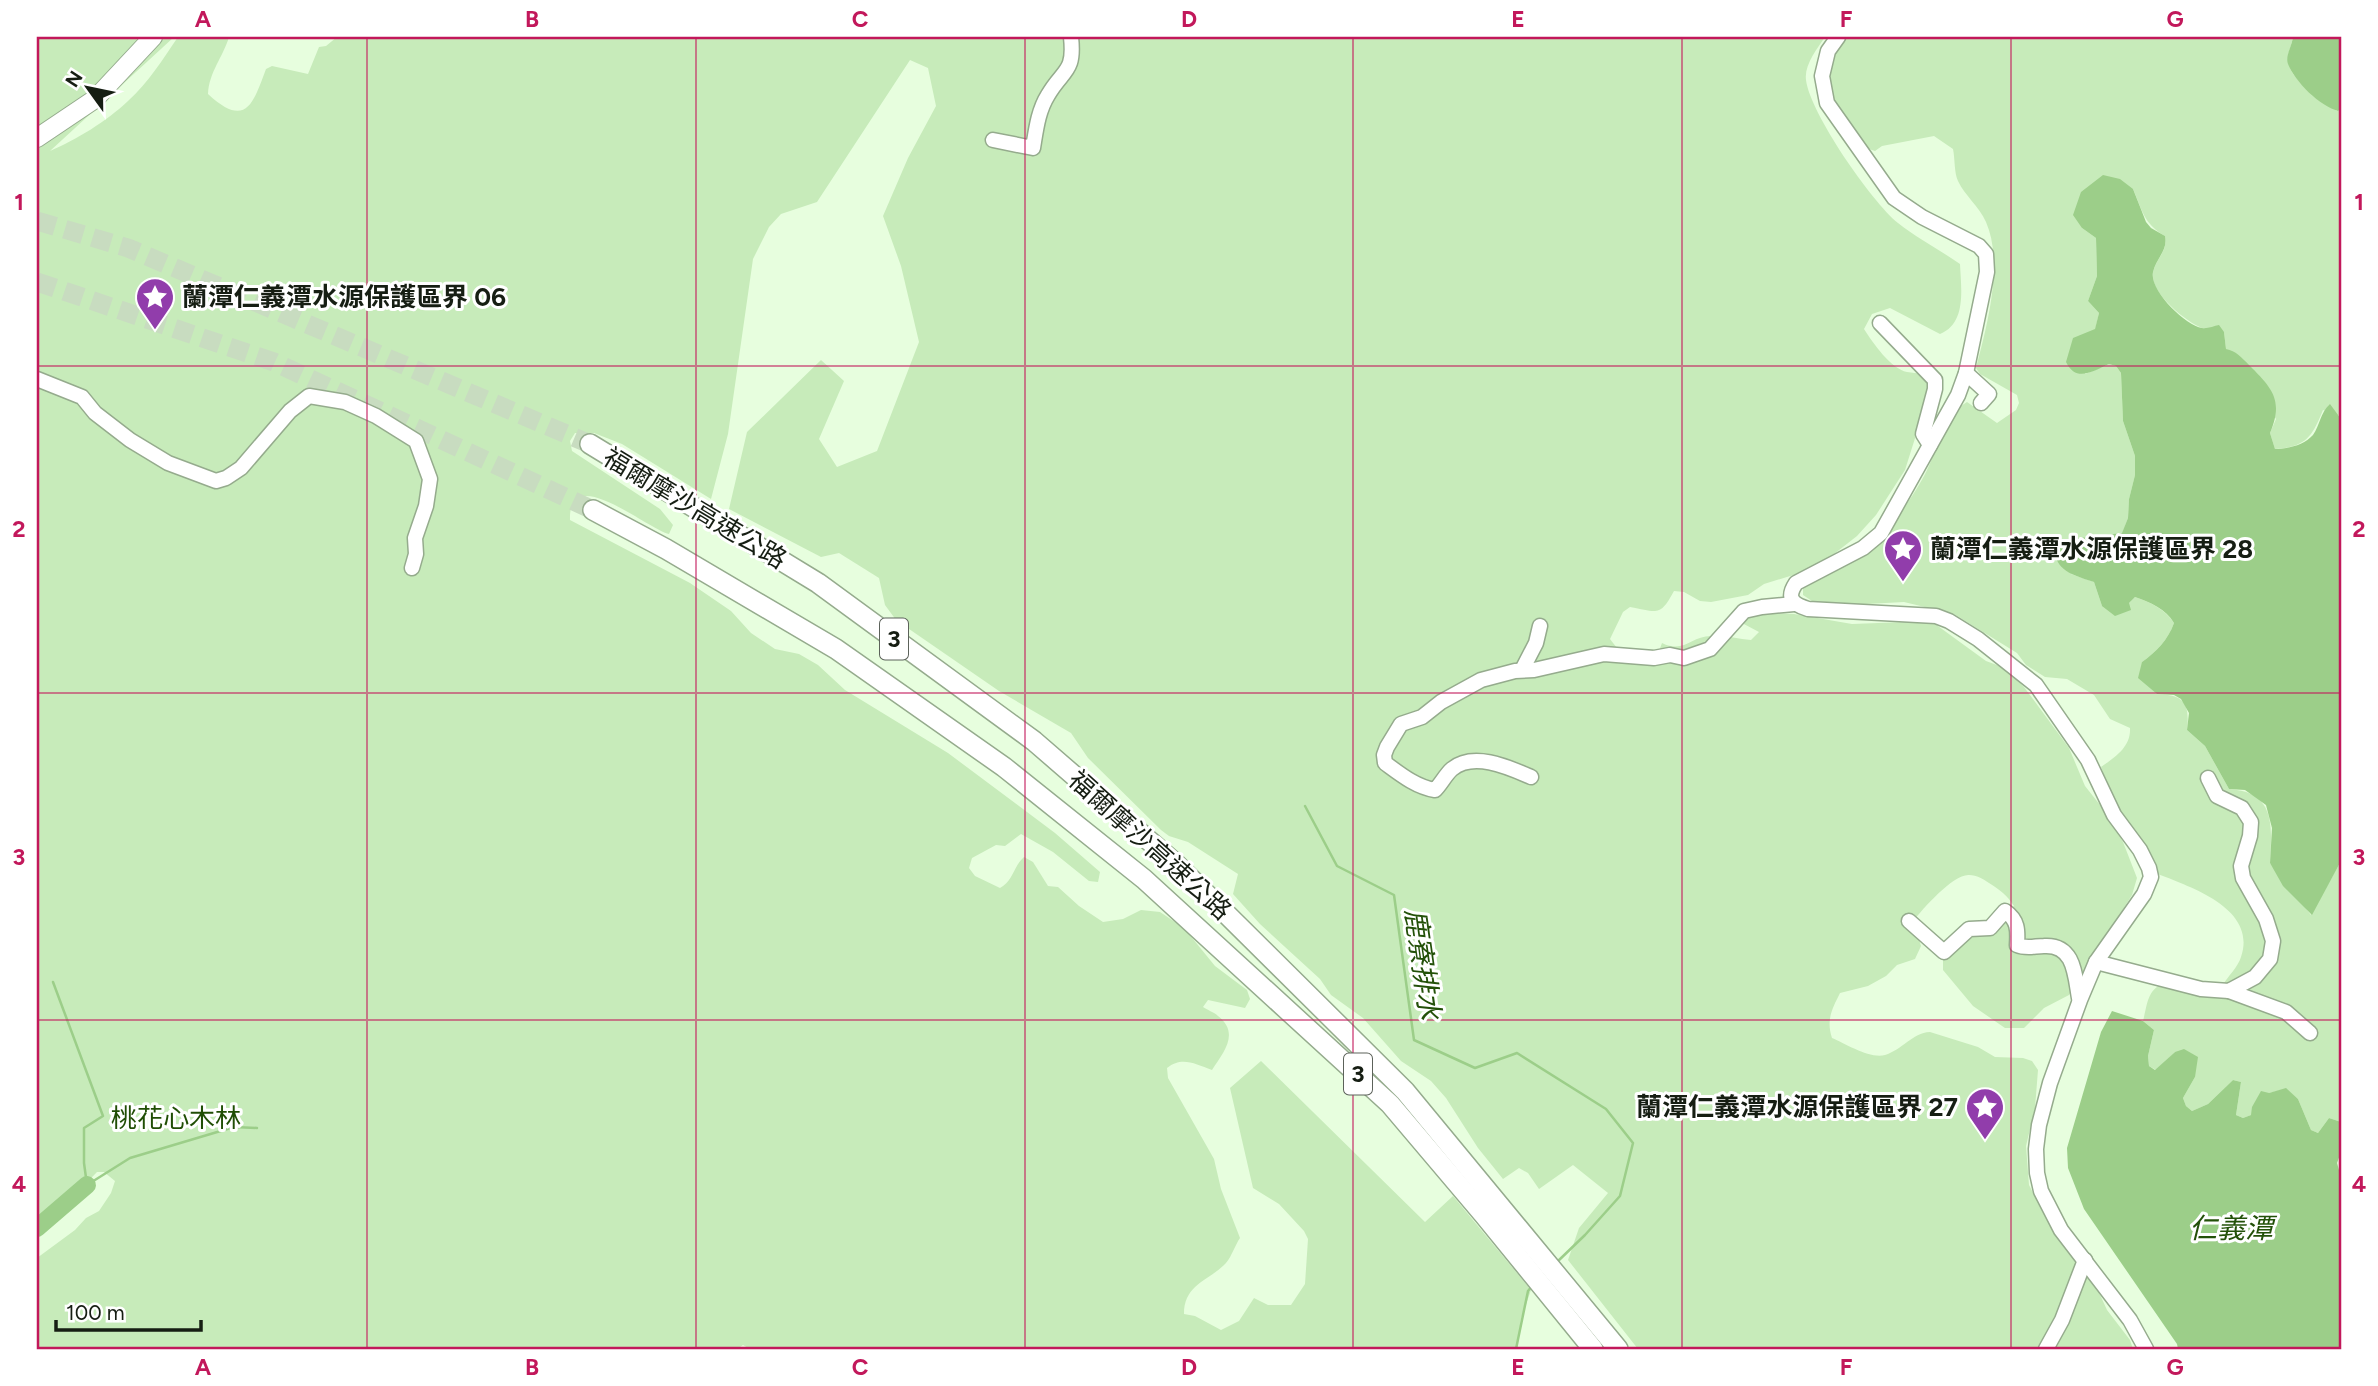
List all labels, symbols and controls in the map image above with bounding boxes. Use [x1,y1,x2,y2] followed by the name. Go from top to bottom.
[195,5,212,33] text: A
[525,5,539,33] text: B
[852,5,869,33] text: C
[1181,5,1197,33] text: D
[1511,5,1525,33] text: E
[1840,5,1853,33] text: F
[2166,5,2184,33] text: G
[52,52,122,122] north arrow
[61,67,88,91] text: N
[14,188,24,216] text: 1
[2354,188,2364,216] text: 1
[134,276,176,331] place icon: 蘭潭仁義潭水源保護區界 06
[182,281,506,313] place label: 蘭潭仁義潭水源保護區界 06
[598,441,792,575] street label: 福爾摩沙高速公路
[12,515,26,543] text: 2
[2352,515,2366,543] text: 2
[1882,528,1924,583] place icon: 蘭潭仁義潭水源保護區界 28
[1930,533,2253,565] place label: 蘭潭仁義潭水源保護區界 28
[880,618,908,660] road number: 3
[1062,764,1238,926] street label: 福爾摩沙高速公路
[13,843,25,871] text: 3
[2353,843,2365,871] text: 3
[1398,906,1448,1024] water label: 鹿寮排水
[1344,1054,1372,1094] road number: 3
[1964,1086,2006,1141] place icon: 蘭潭仁義潭水源保護區界 27
[1636,1091,1958,1123] place label: 蘭潭仁義潭水源保護區界 27
[111,1102,241,1134] park label: 桃花心木林
[12,1170,26,1198] text: 4
[2352,1170,2366,1198] text: 4
[2189,1211,2278,1245] water label: 仁義潭
[56,1288,201,1332] scale bar
[66,1300,125,1325] text: 100 m
[195,1353,212,1381] text: A
[525,1353,539,1381] text: B
[852,1353,869,1381] text: C
[1181,1353,1197,1381] text: D
[1511,1353,1525,1381] text: E
[1840,1353,1853,1381] text: F
[2166,1353,2184,1381] text: G

